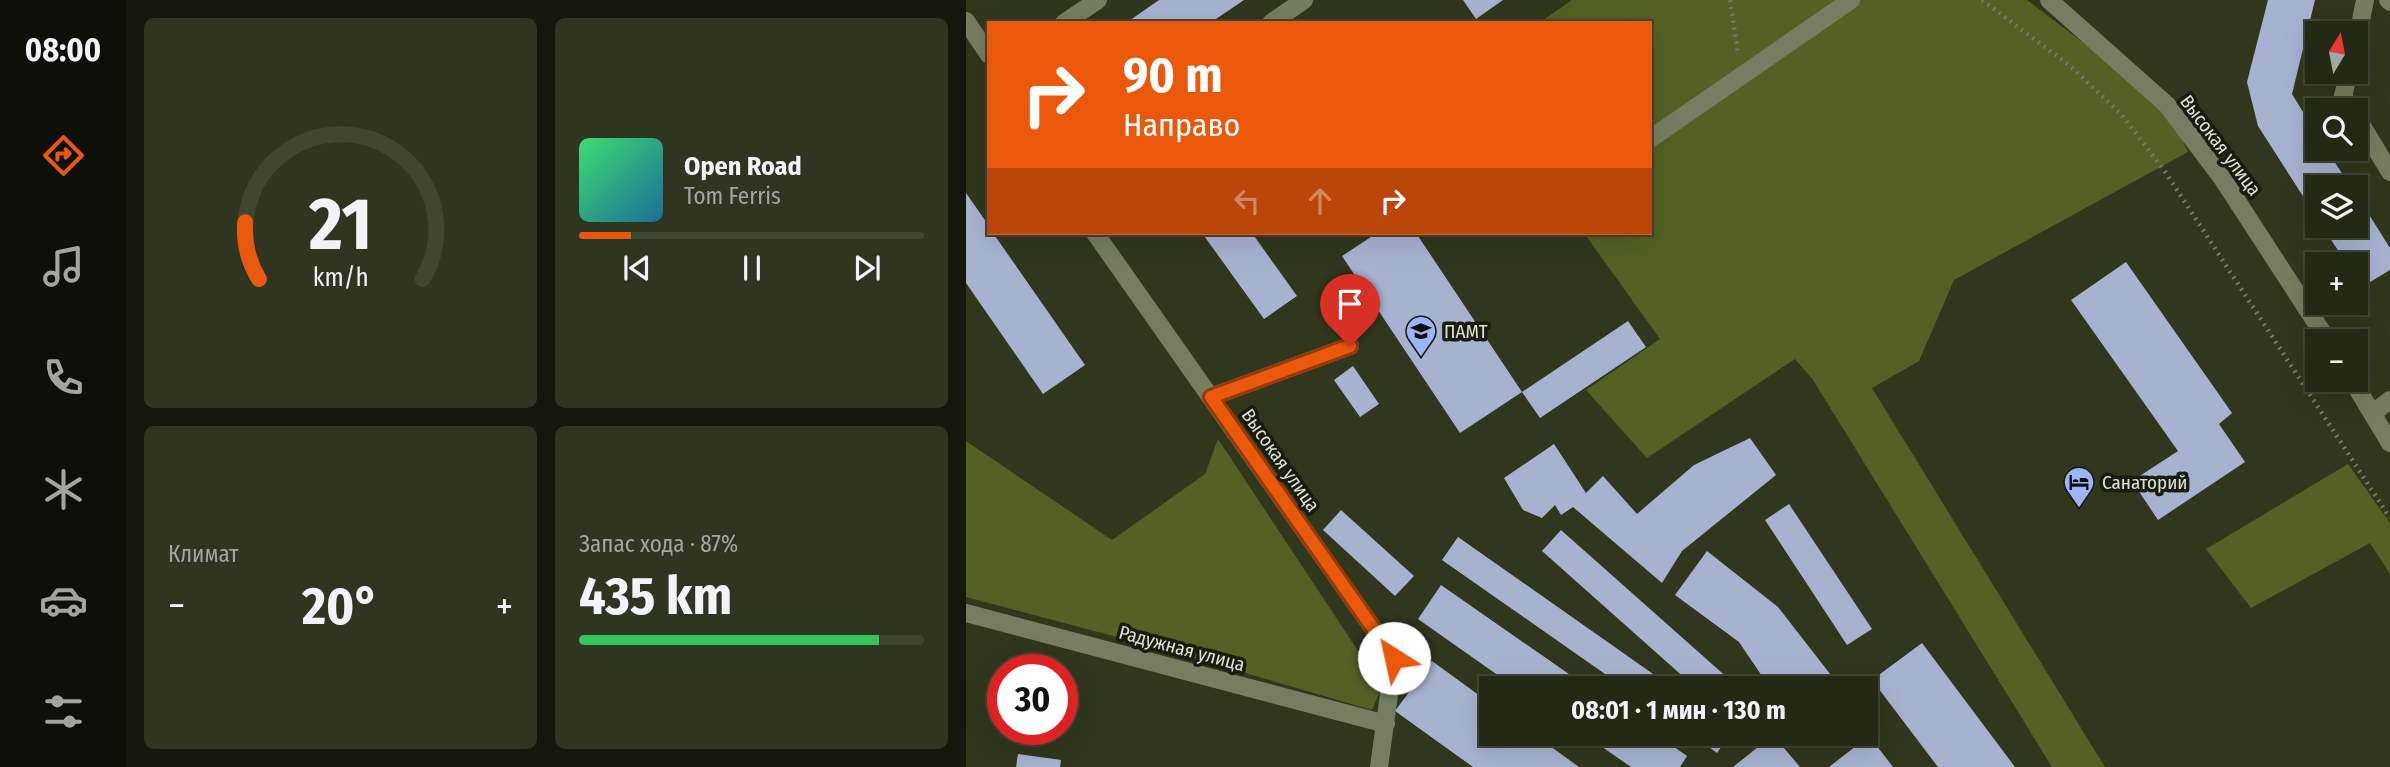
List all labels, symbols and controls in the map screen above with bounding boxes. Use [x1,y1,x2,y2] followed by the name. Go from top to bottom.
[2305,21,2368,84] north arrow
[2305,21,2368,392] map controls
[25,31,101,69] text: 08:00
[1123,46,1223,105] text: 90 m
[1008,49,1099,140] icon: right
[2175,90,2266,200] street label: Высокая улица
[2305,98,2368,161] button: search
[1123,106,1240,144] text: Направо
[39,131,88,180] icon: directions
[684,151,802,182] text: Open Road
[2305,175,2368,238] button: layers
[308,181,372,268] text: 21
[684,182,781,210] text: Tom Ferris
[1228,182,1266,220] icon: left
[1301,182,1339,220] icon: ahead
[1374,182,1412,220] icon: right
[39,242,88,291] icon: music
[618,249,656,287] icon: previous
[733,249,771,287] icon: pause
[848,249,886,287] icon: next
[2305,252,2368,315] button: +
[313,263,368,293] text: km/h
[1320,274,1380,346] pin
[1331,285,1369,323] icon: arrive
[1404,314,1438,358] school or university icon: ПАМТ
[1444,320,1488,343] place label: ПАМТ
[2305,329,2368,392] button: −
[39,353,88,402] icon: phone
[1237,404,1324,516] street label: Высокая улица
[39,465,88,514] icon: climate
[2062,465,2096,509] hotel icon: Санаторий
[2102,471,2188,494] place label: Санаторий
[579,530,738,558] text: Запас хода · 87%
[168,540,239,568] text: Климат
[579,565,732,628] text: 435 km
[302,575,379,638] text: 20°
[39,576,88,625] icon: car
[168,583,185,629] text: −
[496,583,513,629] text: +
[1116,621,1247,676] street label: Радужная улица
[1357,621,1431,695] position arrow
[987,654,1078,745] speed limit sign: 30
[39,687,88,736] icon: filters
[1571,695,1786,726] text: 08:01 · 1 мин · 130 m

